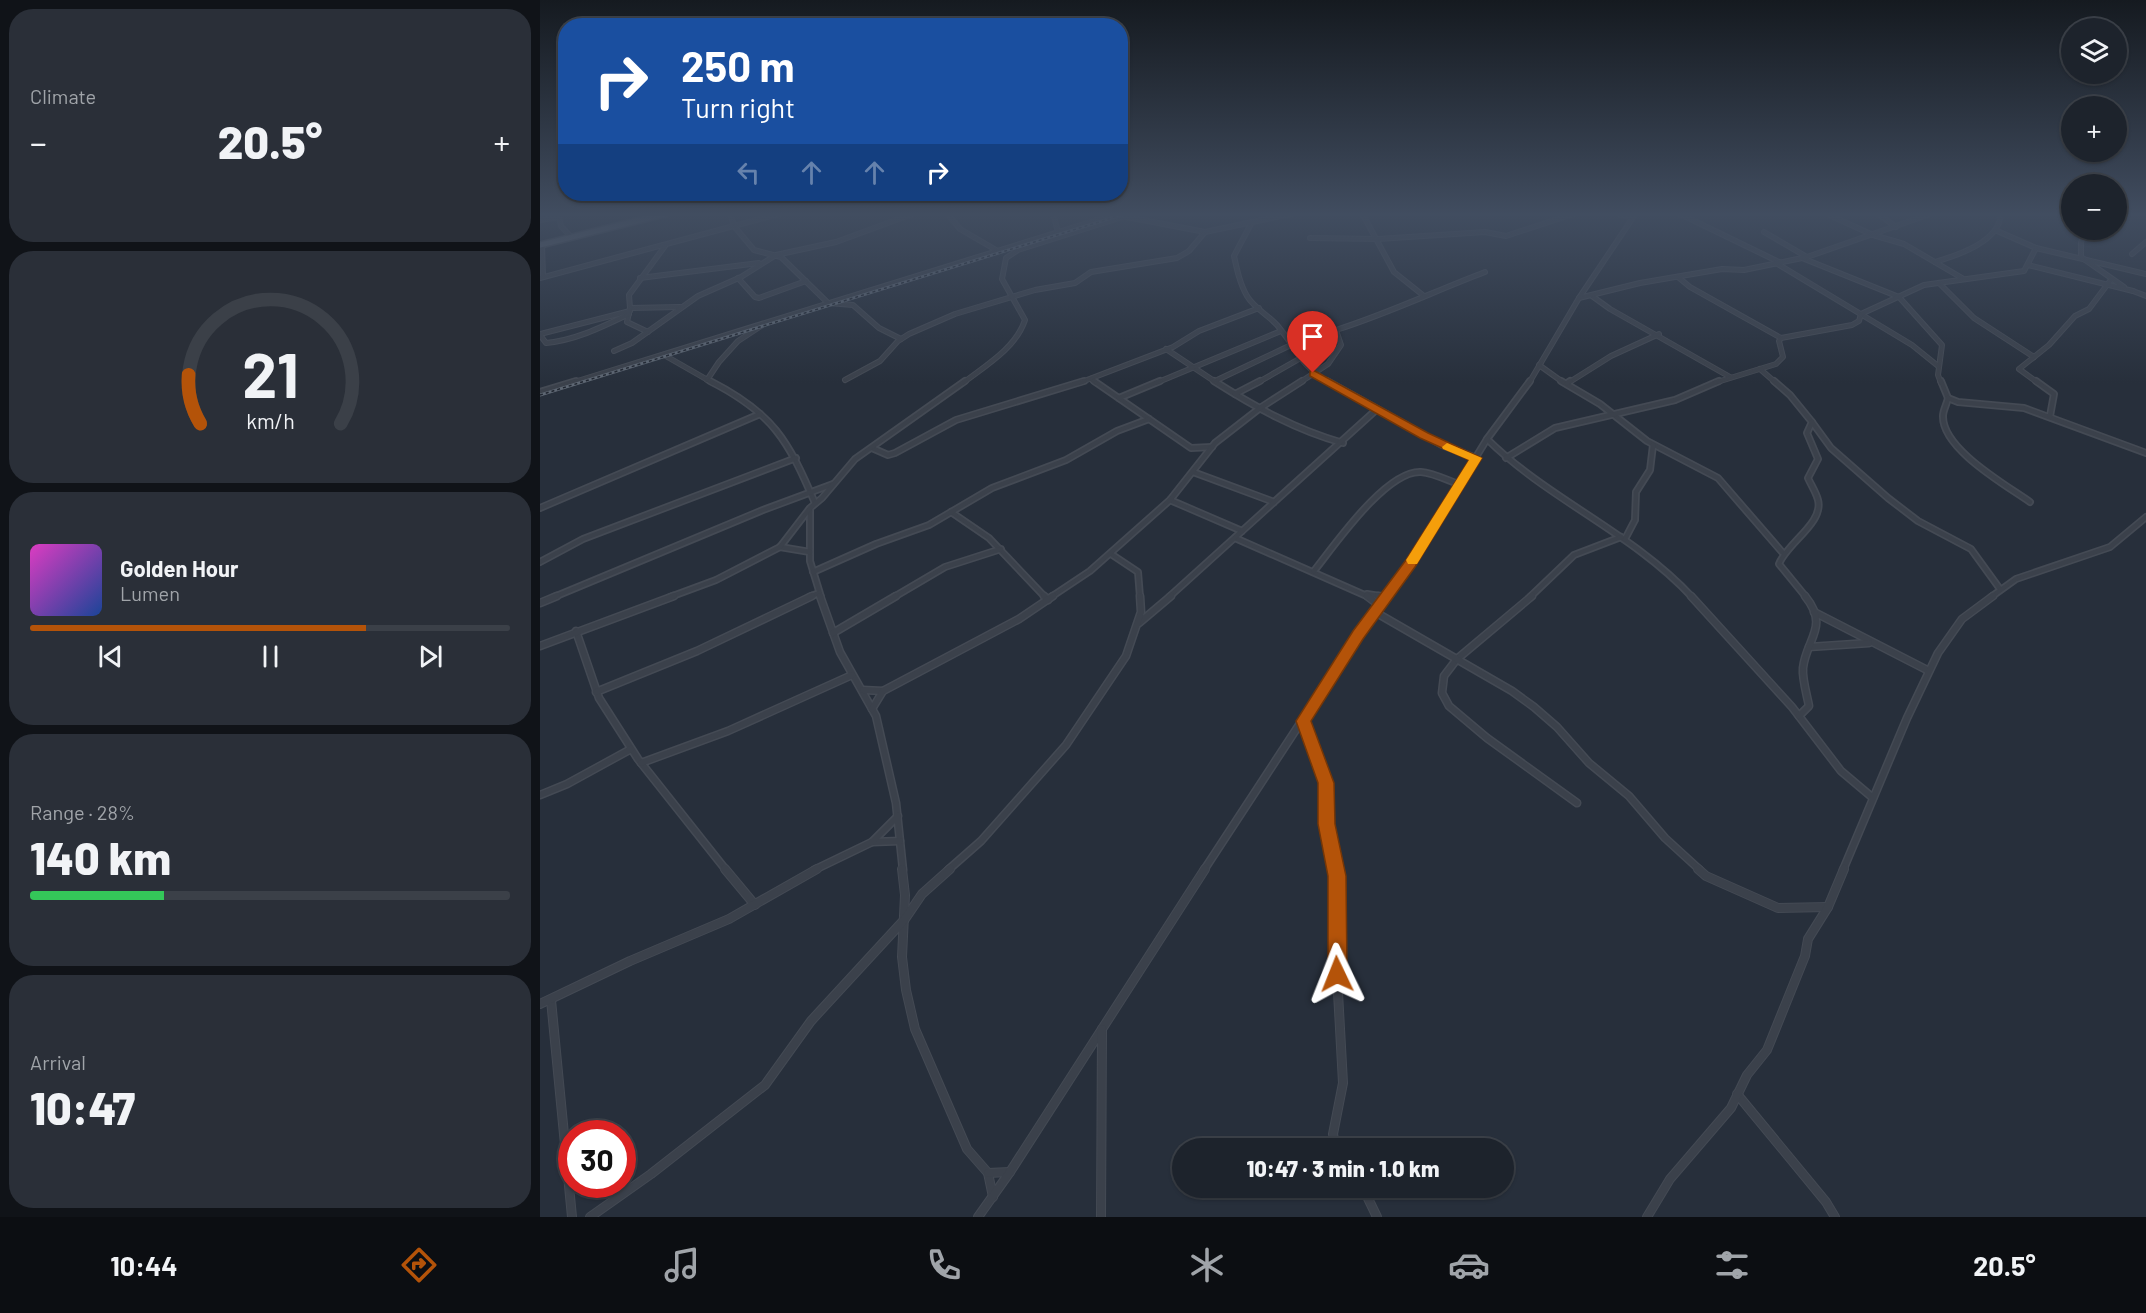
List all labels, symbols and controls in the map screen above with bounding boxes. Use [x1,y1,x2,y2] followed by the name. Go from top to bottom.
[2061,18,2127,240] map controls
[2061,18,2127,84] button: layers
[681,40,795,90] text: 250 m
[582,42,660,120] icon: right
[30,84,96,108] text: Climate
[681,91,795,123] text: Turn right
[2061,96,2127,162] button: +
[218,114,322,168] text: 20.5°
[30,122,47,162] text: −
[494,122,510,162] text: +
[732,156,765,189] icon: left
[795,156,828,189] icon: ahead
[858,156,891,189] icon: ahead
[921,156,954,189] icon: right
[2061,174,2127,240] button: −
[1287,311,1338,373] pin
[1296,320,1329,353] icon: arrive
[242,336,298,410] text: 21
[246,408,294,433] text: km/h
[120,555,238,581] text: Golden Hour
[120,581,180,605] text: Lumen
[94,640,127,673] icon: previous
[254,640,287,673] icon: pause
[414,640,447,673] icon: next
[30,800,135,824] text: Range · 28%
[30,830,171,884] text: 140 km
[1305,942,1369,1006] position arrow
[30,1050,86,1074] text: Arrival
[30,1080,135,1134] text: 10:47
[558,1120,636,1198] speed limit sign: 30
[1246,1155,1440,1181] text: 10:47 · 3 min · 1.0 km
[398,1244,440,1286] icon: directions
[661,1244,703,1286] icon: music
[923,1244,965,1286] icon: phone
[1186,1244,1228,1286] icon: climate
[1448,1244,1490,1286] icon: car
[1711,1244,1753,1286] icon: filters
[110,1249,178,1281] text: 10:44
[1973,1249,2036,1281] text: 20.5°

